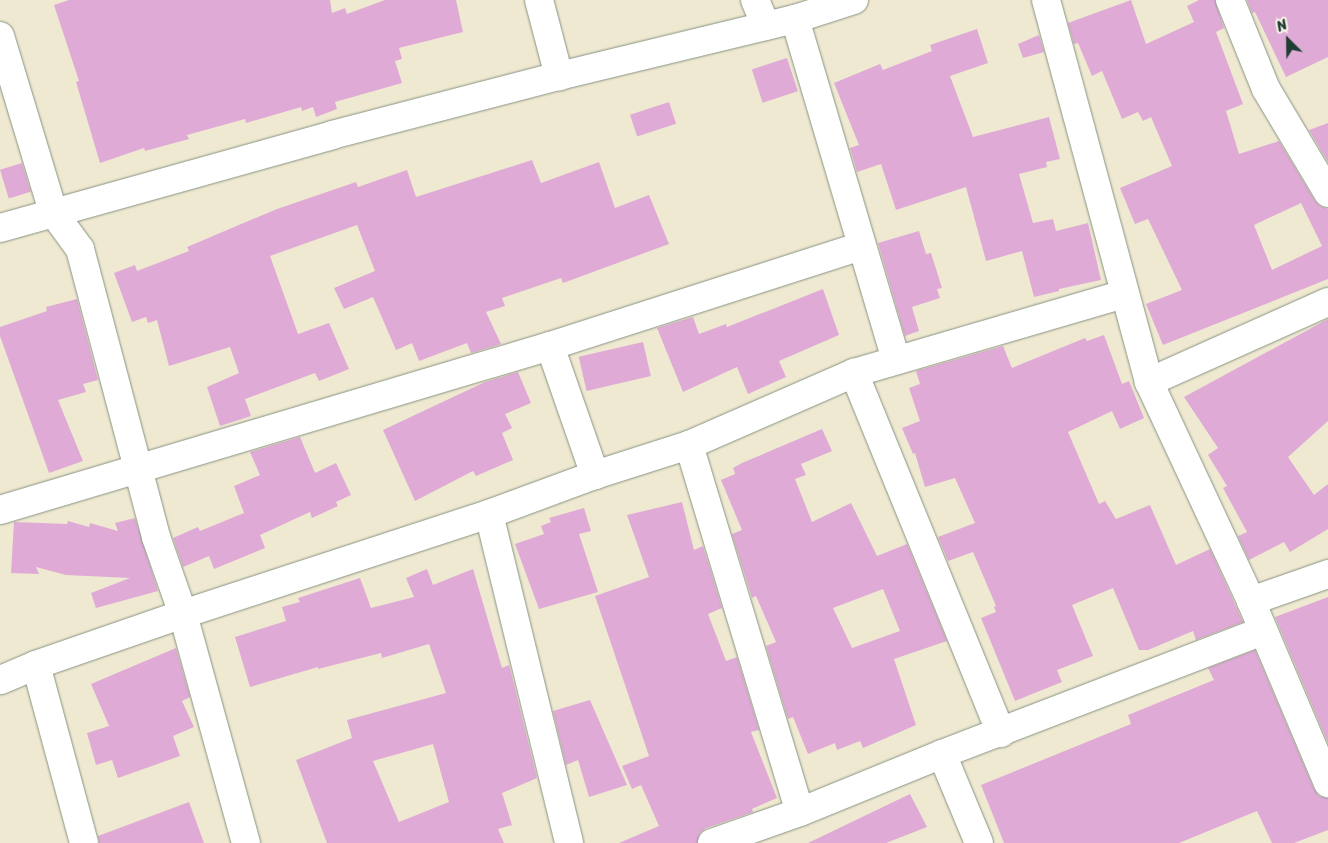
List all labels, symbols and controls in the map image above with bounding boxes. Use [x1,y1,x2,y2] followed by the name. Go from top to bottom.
[1273,12,1291,39] text: N
[1263,15,1313,65] north arrow

